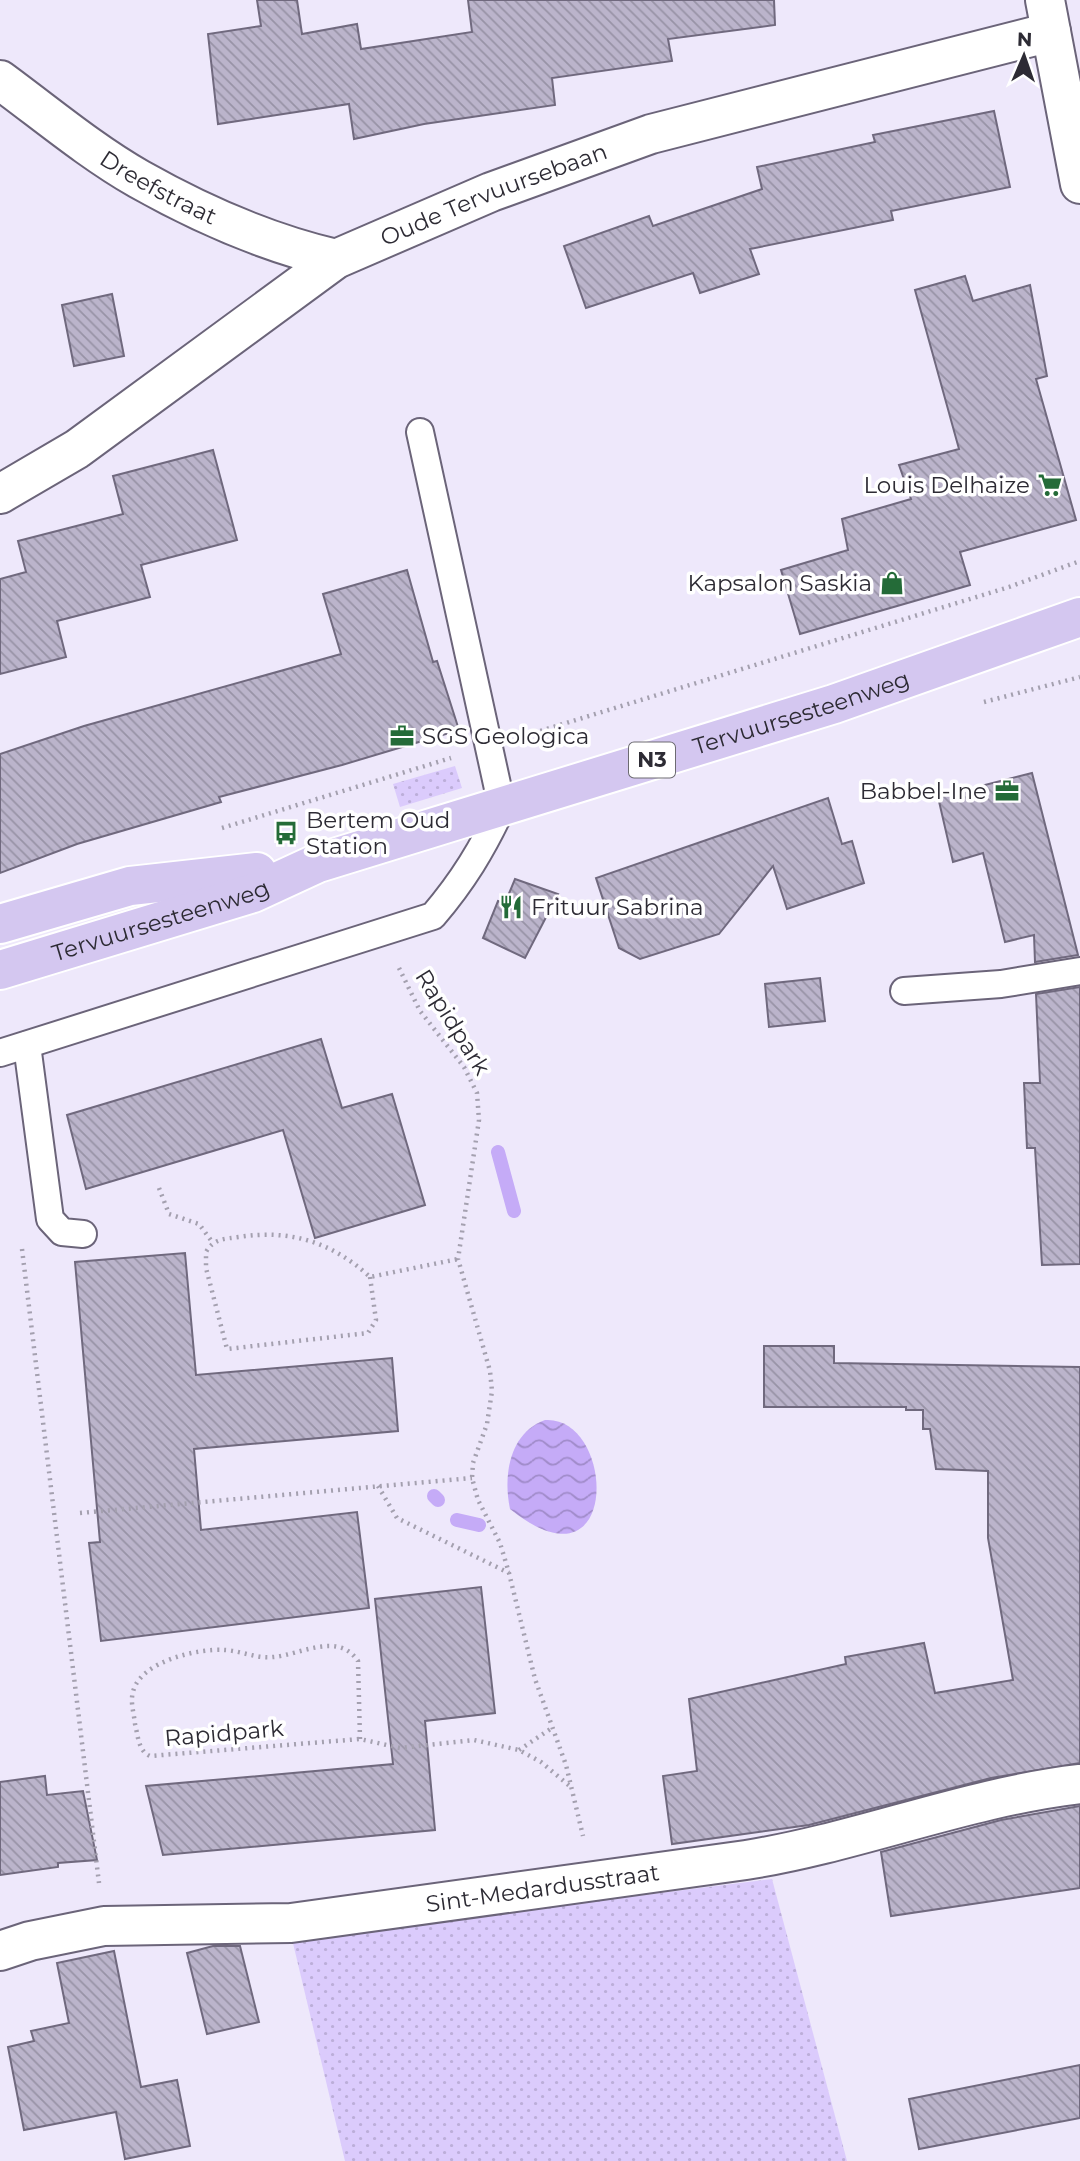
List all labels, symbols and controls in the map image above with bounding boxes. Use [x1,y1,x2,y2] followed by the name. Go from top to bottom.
[989,21,1059,91] north arrow
[1016,28,1033,51] text: N
[376,137,611,252] street label: Oude Tervuursebaan
[95,144,221,231] street label: Dreefstraat
[863,471,1030,499] place label: Louis Delhaize
[1036,471,1064,499] supermarket icon: Louis Delhaize
[687,569,872,597] place label: Kapsalon Saskia
[878,569,906,597] shop icon: Kapsalon Saskia
[689,664,913,761] street label: Tervuursesteenweg
[388,722,416,750] office icon: SGS Geologica
[422,722,589,750] place label: SGS Geologica
[629,742,675,778] road number: N3
[860,777,987,805] place label: Babbel-Ine
[993,777,1021,805] office icon: Babbel-Ine
[306,806,450,860] place label: Bertem Oud Station
[272,819,300,847] bus stop icon: Bertem Oud Station
[49,873,274,967] street label: Tervuursesteenweg
[497,893,525,921] restaurant icon: Frituur Sabrina
[531,893,704,921] place label: Frituur Sabrina
[410,964,497,1080] street label: Rapidpark
[163,1714,285,1752] street label: Rapidpark
[424,1858,661,1918] street label: Sint-Medardusstraat

